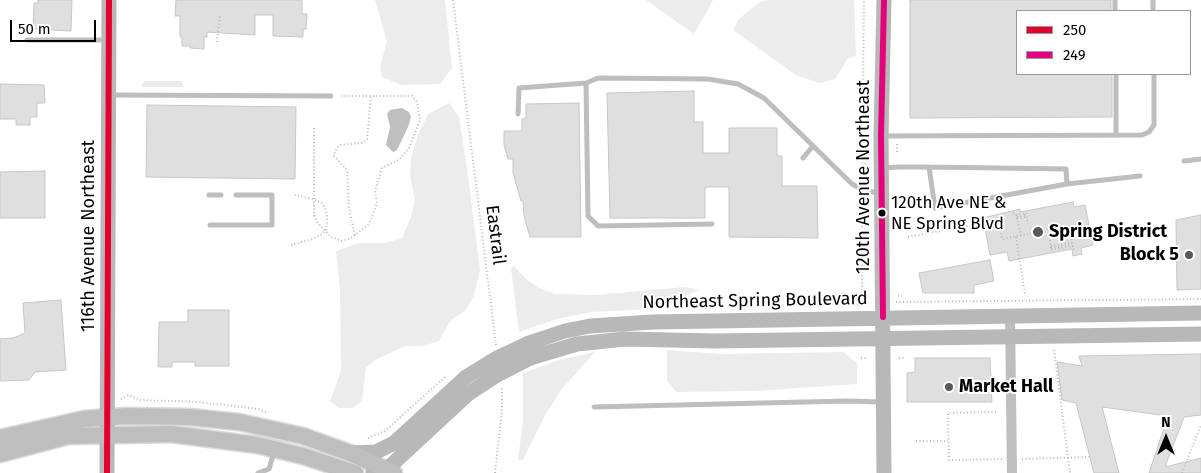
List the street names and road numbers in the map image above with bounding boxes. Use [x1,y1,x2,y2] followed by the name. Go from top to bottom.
[853,80,875,274] street label: 120th Avenue Northeast
[78,140,100,332] street label: 116th Avenue Northeast
[481,204,509,266] street label: Eastrail
[642,288,868,314] street label: Northeast Spring Boulevard

